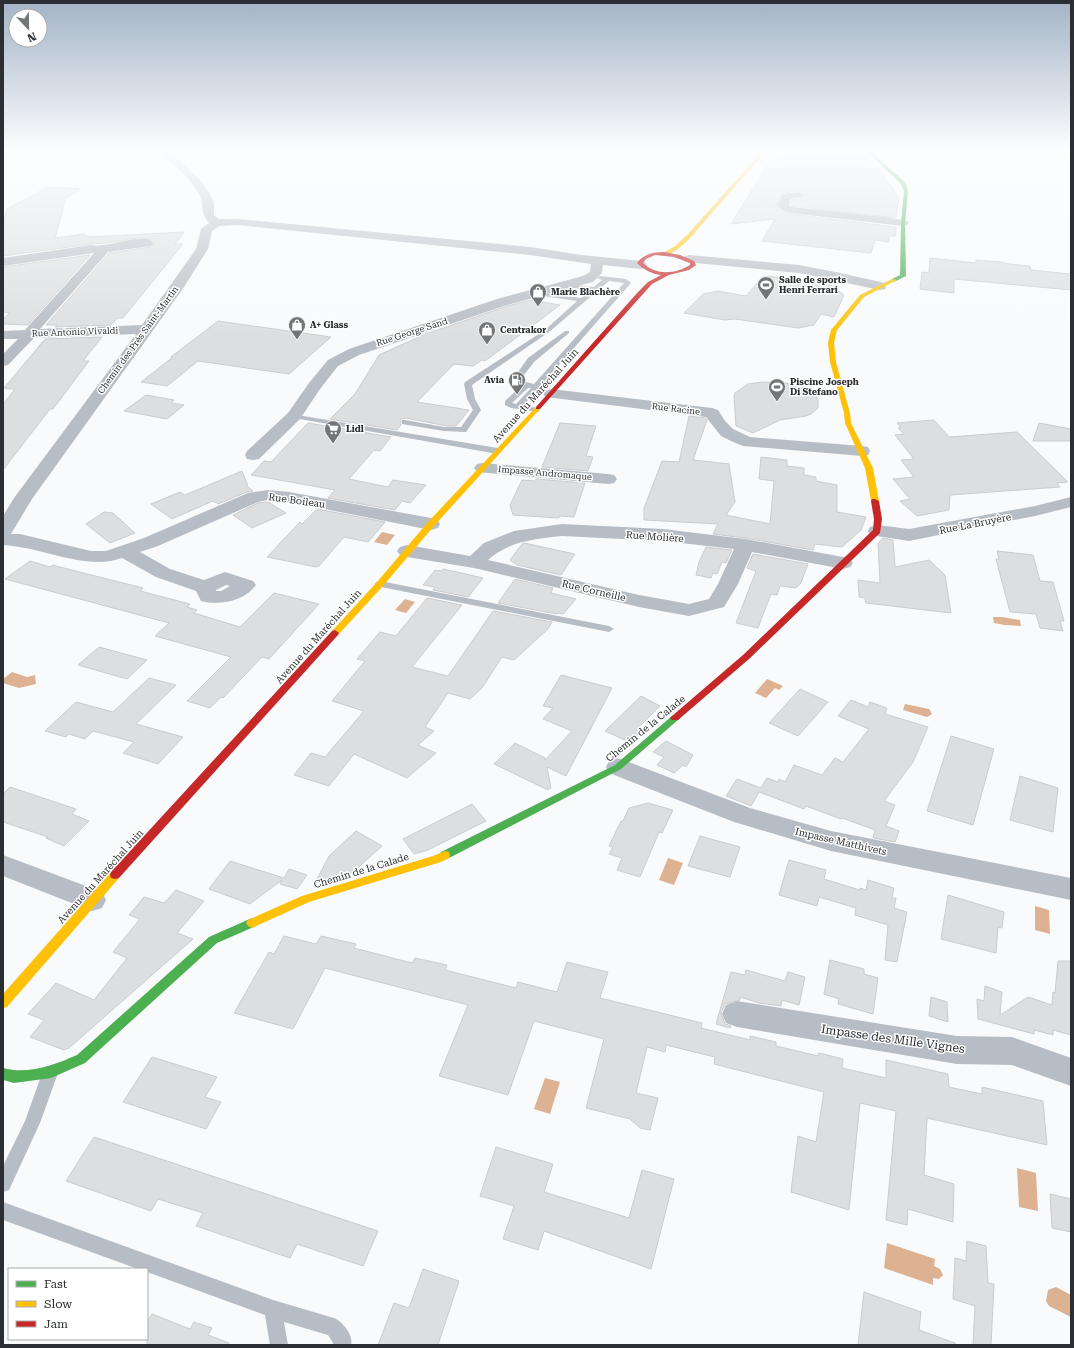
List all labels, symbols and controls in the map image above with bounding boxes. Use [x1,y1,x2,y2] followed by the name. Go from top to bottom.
[8,8,48,48] north arrow
[25,29,38,45] text: N
[756,275,776,300] sports icon: Salle de sports Henri Ferrari
[779,275,846,295] place label: Salle de sports Henri Ferrari
[528,282,548,307] shop icon: Marie Blachère
[96,284,180,396] street label: Chemin des Prés Saint-Martin
[551,287,621,297] place label: Marie Blachère
[287,315,307,340] shop icon: A+ Glass
[375,316,449,348] street label: Rue George Sand
[310,320,348,330] place label: A+ Glass
[477,320,497,345] shop icon: Centrakor
[31,325,119,339] street label: Rue Antonio Vivaldi
[500,325,546,335] place label: Centrakor
[490,346,581,445] street label: Avenue du Maréchal Juin
[507,370,527,395] fuel station icon: Avia
[484,375,505,385] place label: Avia
[767,377,787,402] sports icon: Piscine Joseph Di Stefano
[790,377,859,397] place label: Piscine Joseph Di Stefano
[651,401,701,417] street label: Rue Racine
[323,419,343,444] supermarket icon: Lidl
[346,424,364,434] place label: Lidl
[498,464,592,482] street label: Impasse Andromaque
[268,491,327,510] street label: Rue Boileau
[938,511,1012,536] street label: Rue La Bruyère
[626,529,685,544] street label: Rue Molière
[561,578,627,603] street label: Rue Corneille
[273,587,364,686] street label: Avenue du Maréchal Juin
[603,693,688,764] street label: Chemin de la Calade
[794,826,888,857] street label: Impasse Matthivets
[55,827,146,926] street label: Avenue du Maréchal Juin
[312,851,410,890] street label: Chemin de la Calade
[820,1022,966,1056] street label: Impasse des Mille Vignes
[8,1268,148,1340] legend
[44,1277,68,1291] text: Fast
[44,1297,72,1311] text: Slow
[44,1317,68,1331] text: Jam

